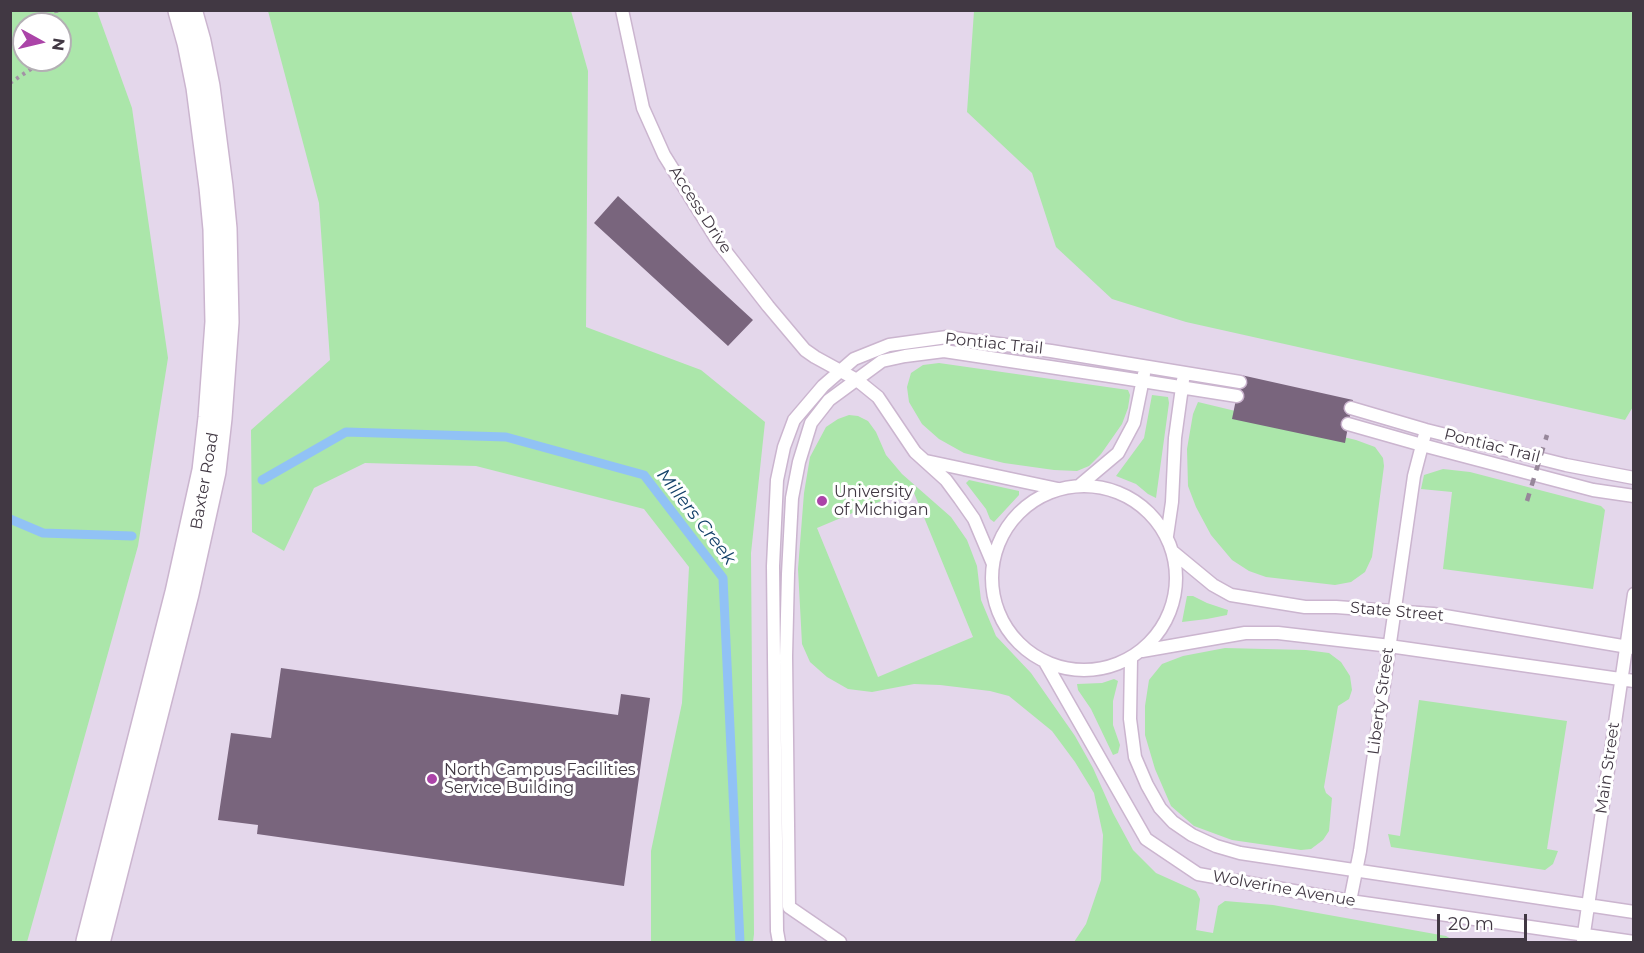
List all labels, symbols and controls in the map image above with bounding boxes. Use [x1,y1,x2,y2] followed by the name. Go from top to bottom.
[12,12,72,72] north arrow
[48,37,69,52] text: N
[665,163,735,257] street label: Access Drive
[944,329,1044,359] street label: Pontiac Trail
[1442,425,1542,467] street label: Pontiac Trail
[187,431,223,531] street label: Baxter Road
[652,465,740,569] water label: Millers Creek
[834,482,928,520] place label: University of Michigan
[815,494,829,508] marker: University of Michigan
[1349,598,1445,626] street label: State Street
[1364,646,1398,756] street label: Liberty Street
[1592,721,1624,815] street label: Main Street
[444,760,636,798] place label: North Campus Facilities Service Building
[425,772,439,786] marker: North Campus Facilities Service Building
[1211,867,1357,911] street label: Wolverine Avenue
[1440,902,1530,940] scale bar
[1448,913,1494,935] text: 20 m

